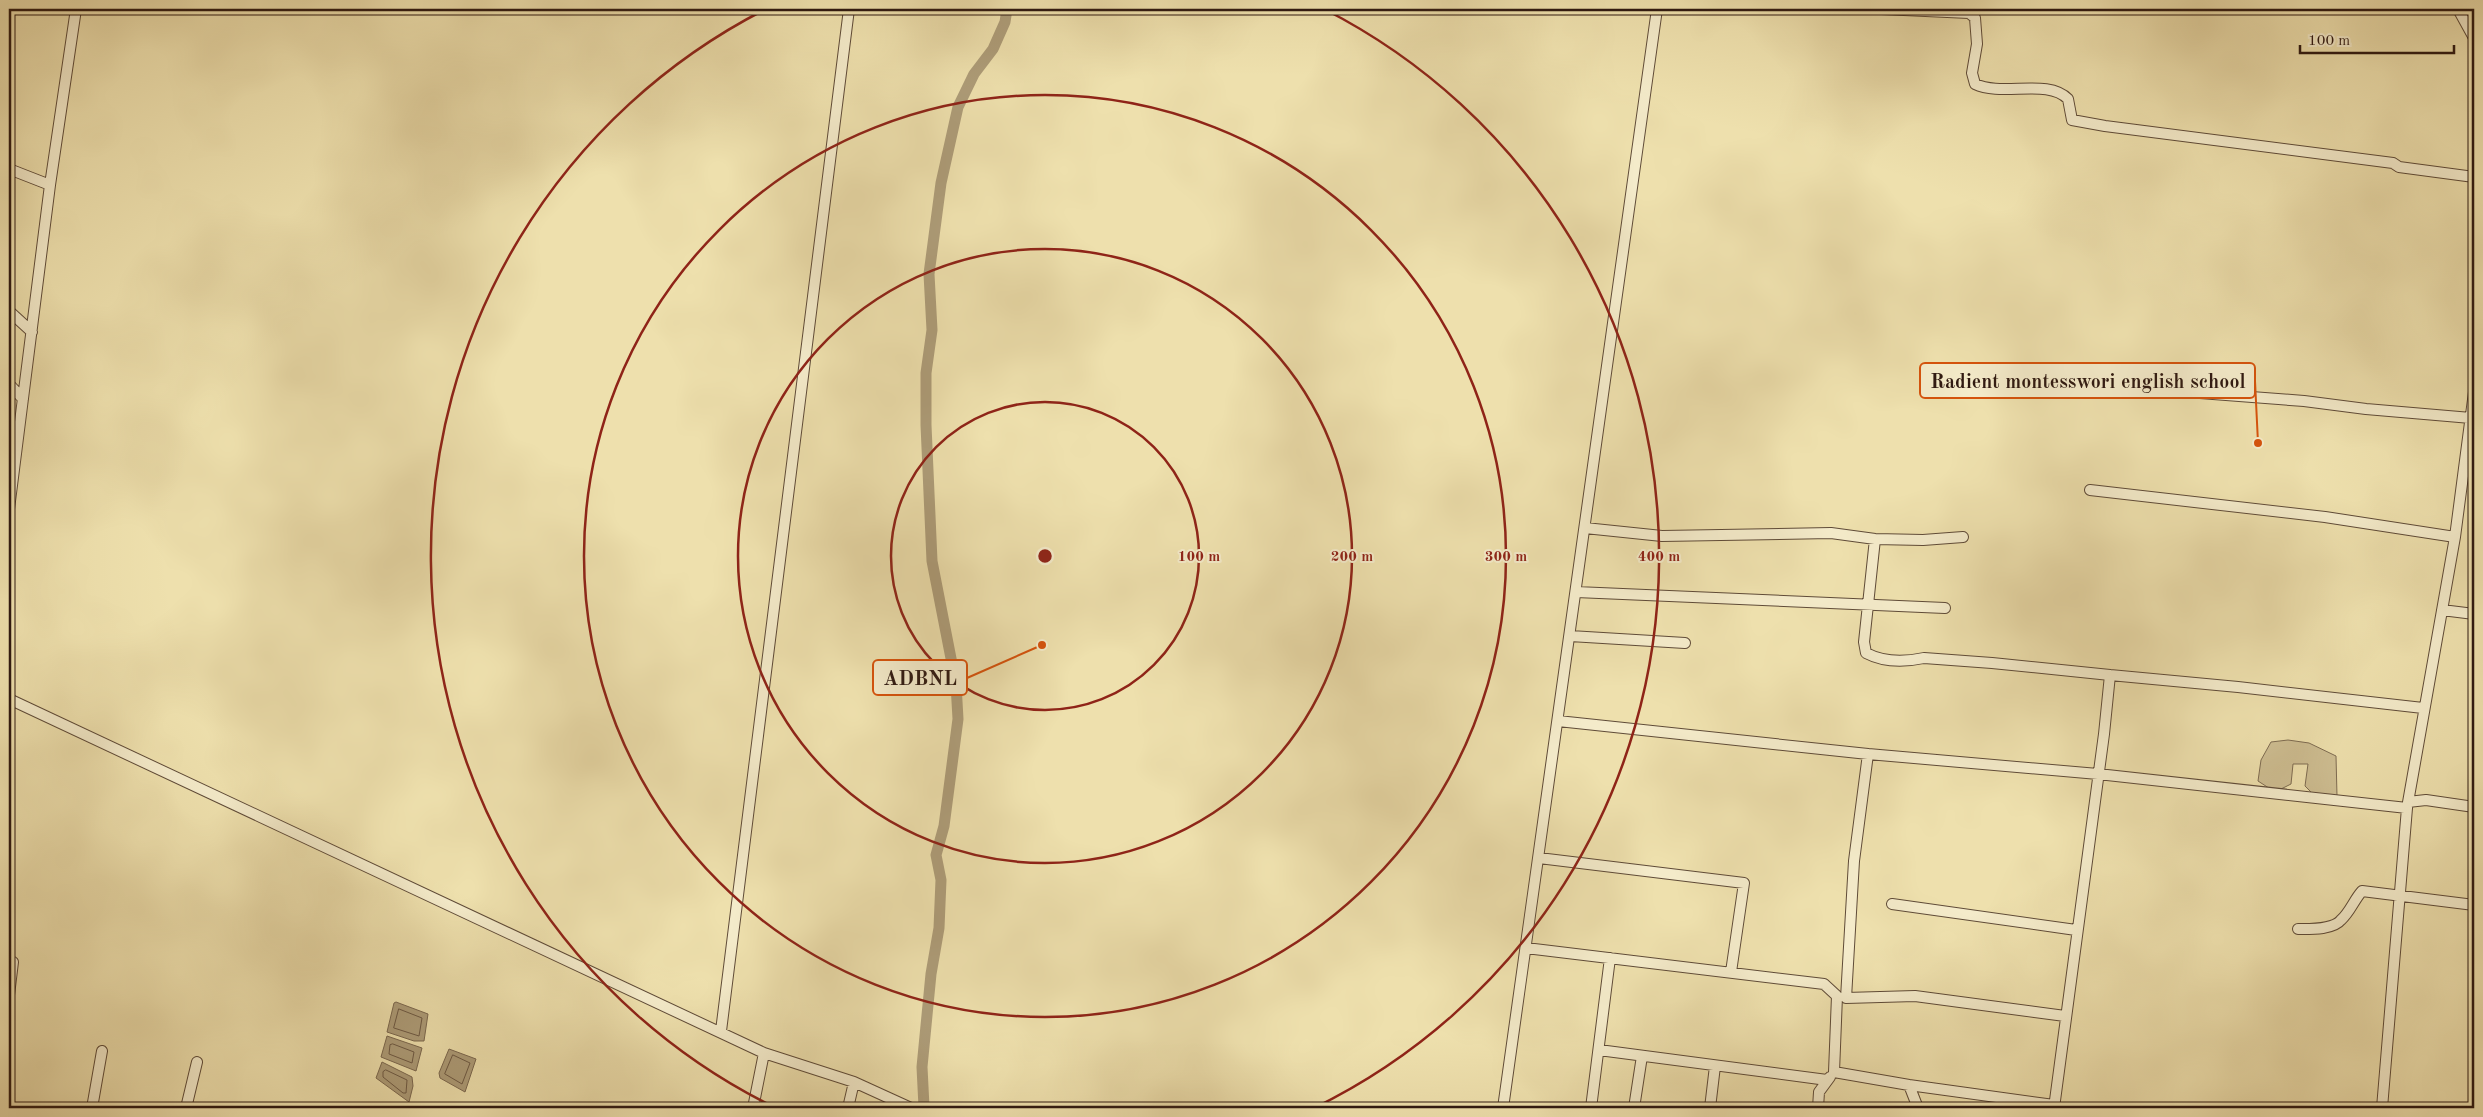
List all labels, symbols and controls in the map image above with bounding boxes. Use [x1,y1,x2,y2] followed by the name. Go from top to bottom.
[2300,22,2454,54] scale bar
[2308,34,2350,49] text: 100 m
[1920,363,2255,398] callout: Radient montesswori english school
[1930,373,2246,393] text: Radient montesswori english school
[1036,547,1054,565] centre of rings
[1178,550,1220,565] text: 100 m
[1331,550,1373,565] text: 200 m
[1485,550,1527,565] text: 300 m
[1638,550,1680,565] text: 400 m
[873,660,967,695] callout: ADBNL
[883,670,957,690] text: ADBNL

